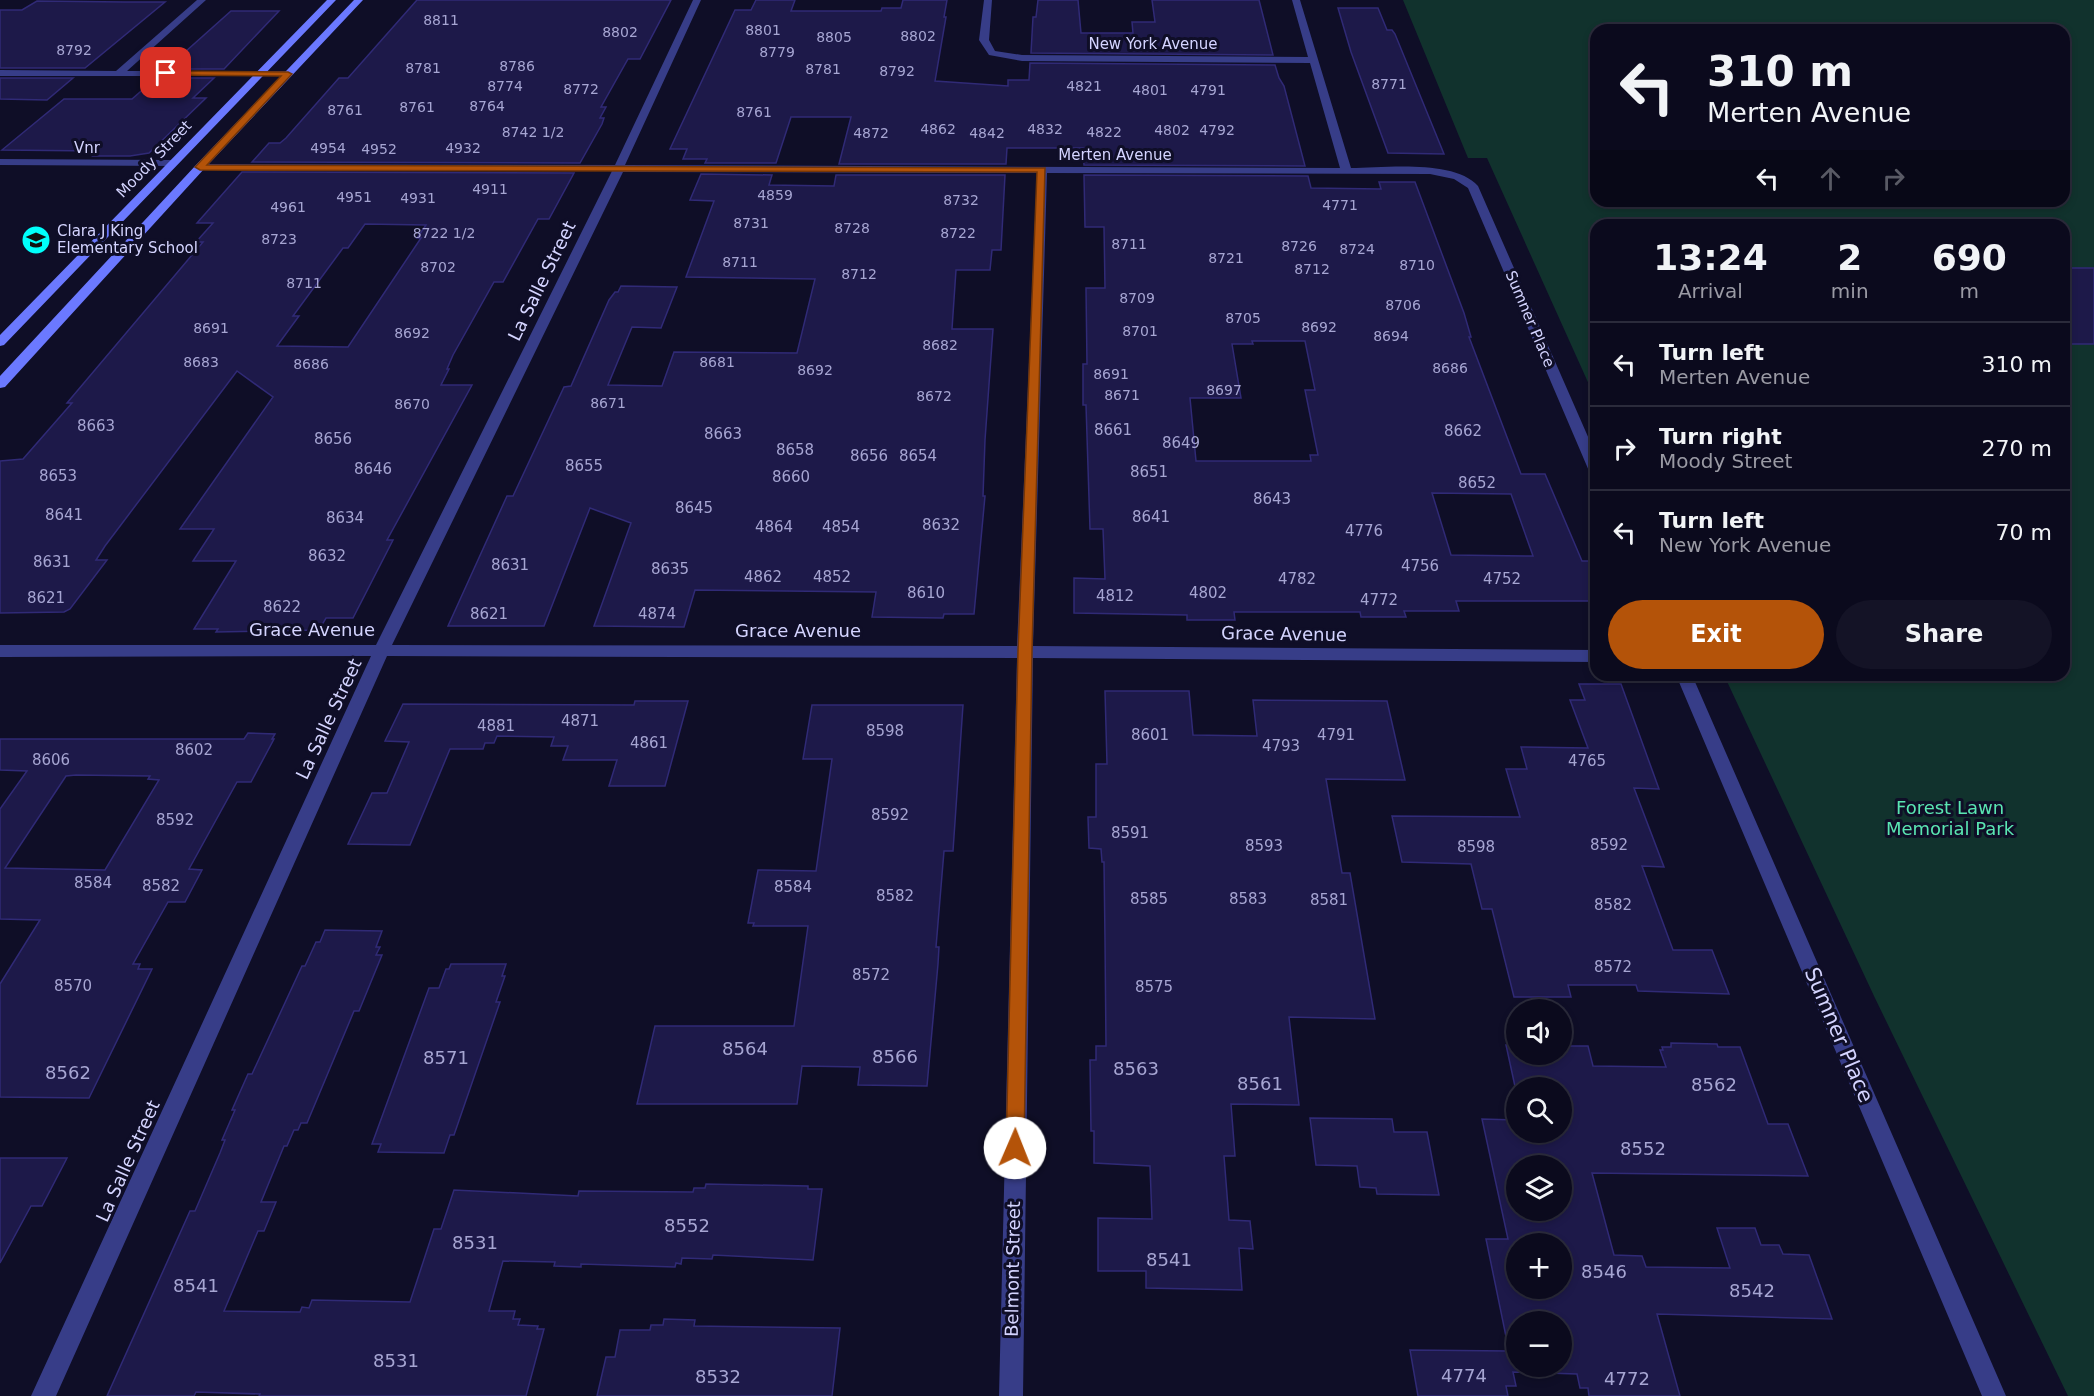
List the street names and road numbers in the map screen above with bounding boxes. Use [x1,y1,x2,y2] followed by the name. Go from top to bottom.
[1088,35,1218,53] street label: New York Avenue
[113,117,195,201] street label: Moody Street
[74,139,101,157] street label: Vnr
[1058,146,1172,164] street label: Merten Avenue
[503,217,580,344] street label: La Salle Street
[1502,268,1558,370] street label: Sumner Place
[249,619,375,640] street label: Grace Avenue
[735,620,861,641] street label: Grace Avenue
[1221,622,1347,645] street label: Grace Avenue
[291,655,366,782] street label: La Salle Street
[1800,964,1878,1106] street label: Sumner Place
[91,1097,164,1225] street label: La Salle Street
[1001,1201,1024,1337] street label: Belmont Street

